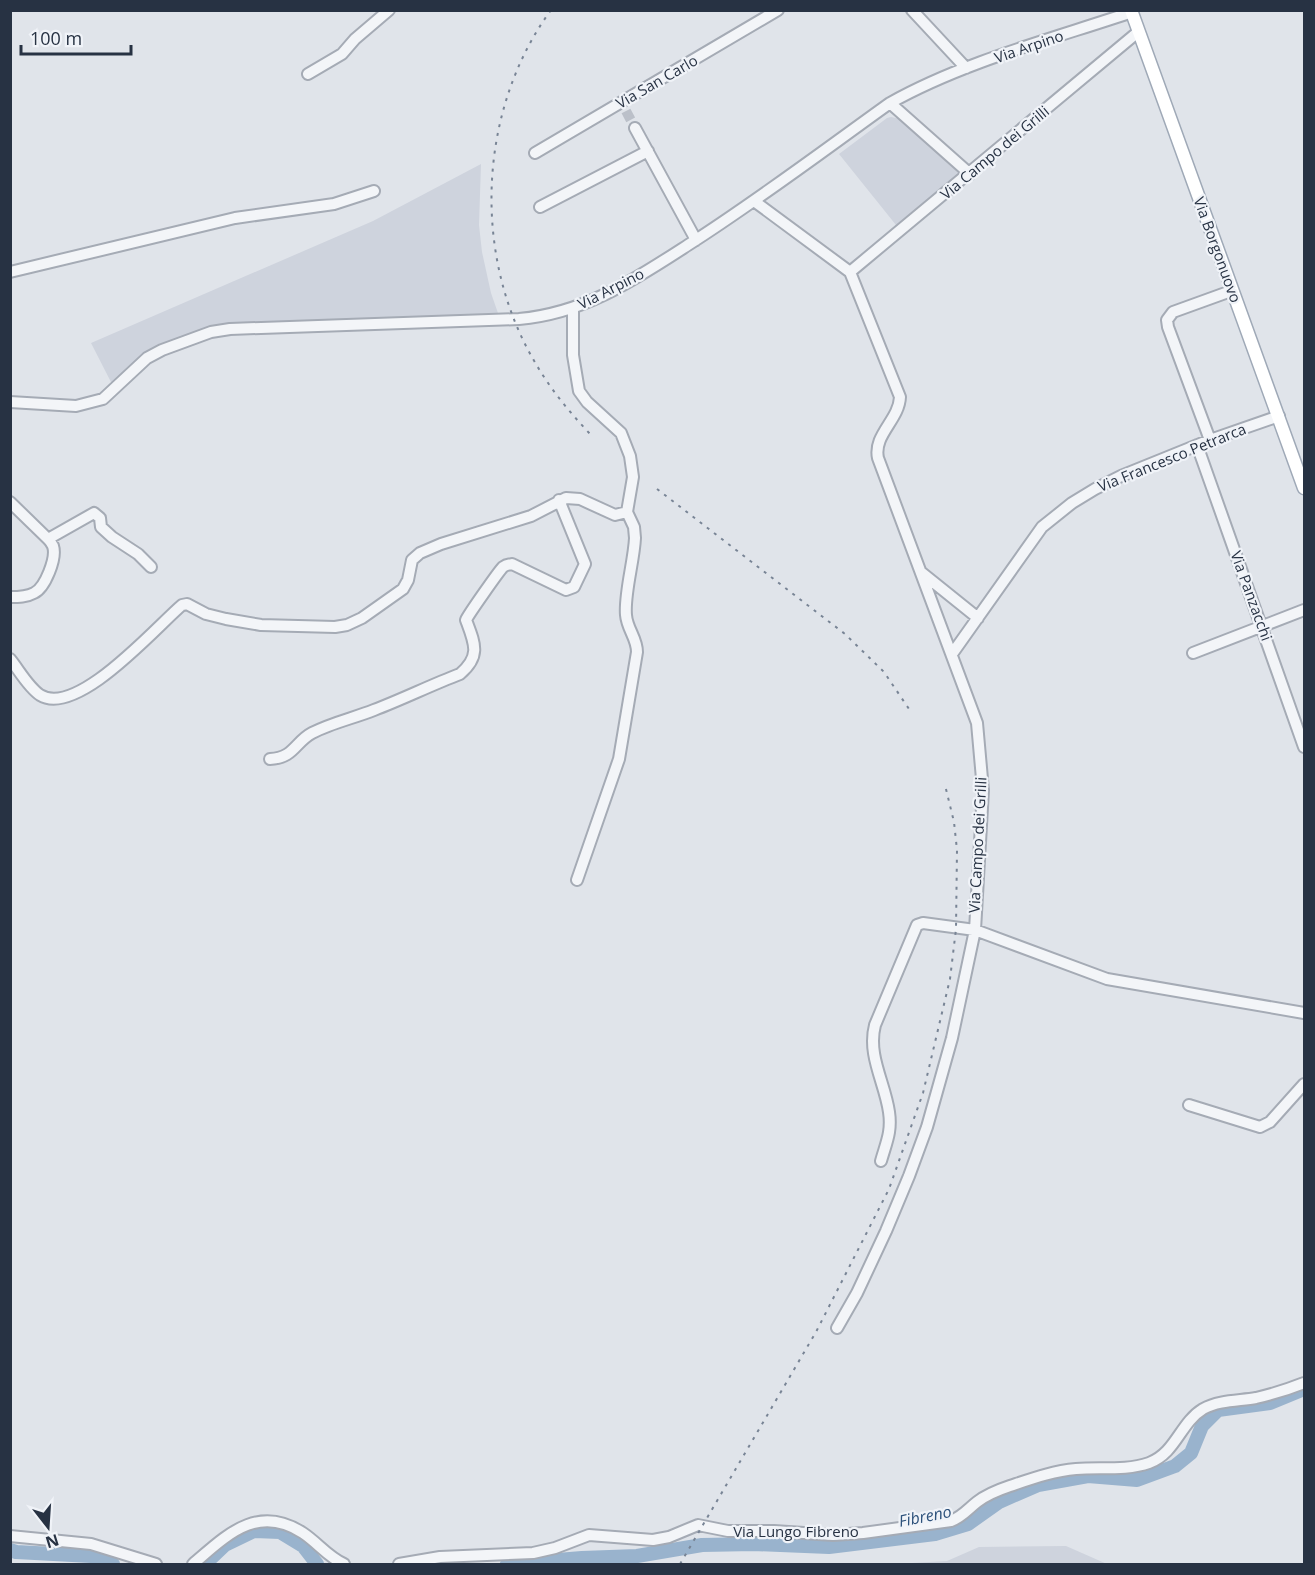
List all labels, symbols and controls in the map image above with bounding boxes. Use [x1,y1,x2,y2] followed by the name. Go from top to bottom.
[21,18,130,56] scale bar
[991,25,1066,67] street label: Via Arpino
[30,26,82,50] text: 100 m
[612,50,701,113] street label: Via San Carlo
[936,101,1053,204] street label: Via Campo dei Grilli
[1190,194,1246,305] street label: Via Borgonuovo
[574,263,647,313] street label: Via Arpino
[1095,418,1249,496] street label: Via Francesco Petrarca
[1226,548,1277,643] street label: Via Panzacchi
[963,776,991,913] street label: Via Campo dei Grilli
[18,1497,78,1557] north arrow
[897,1500,953,1532] water label: Fibreno
[733,1521,859,1541] street label: Via Lungo Fibreno
[43,1529,62,1554] text: N

